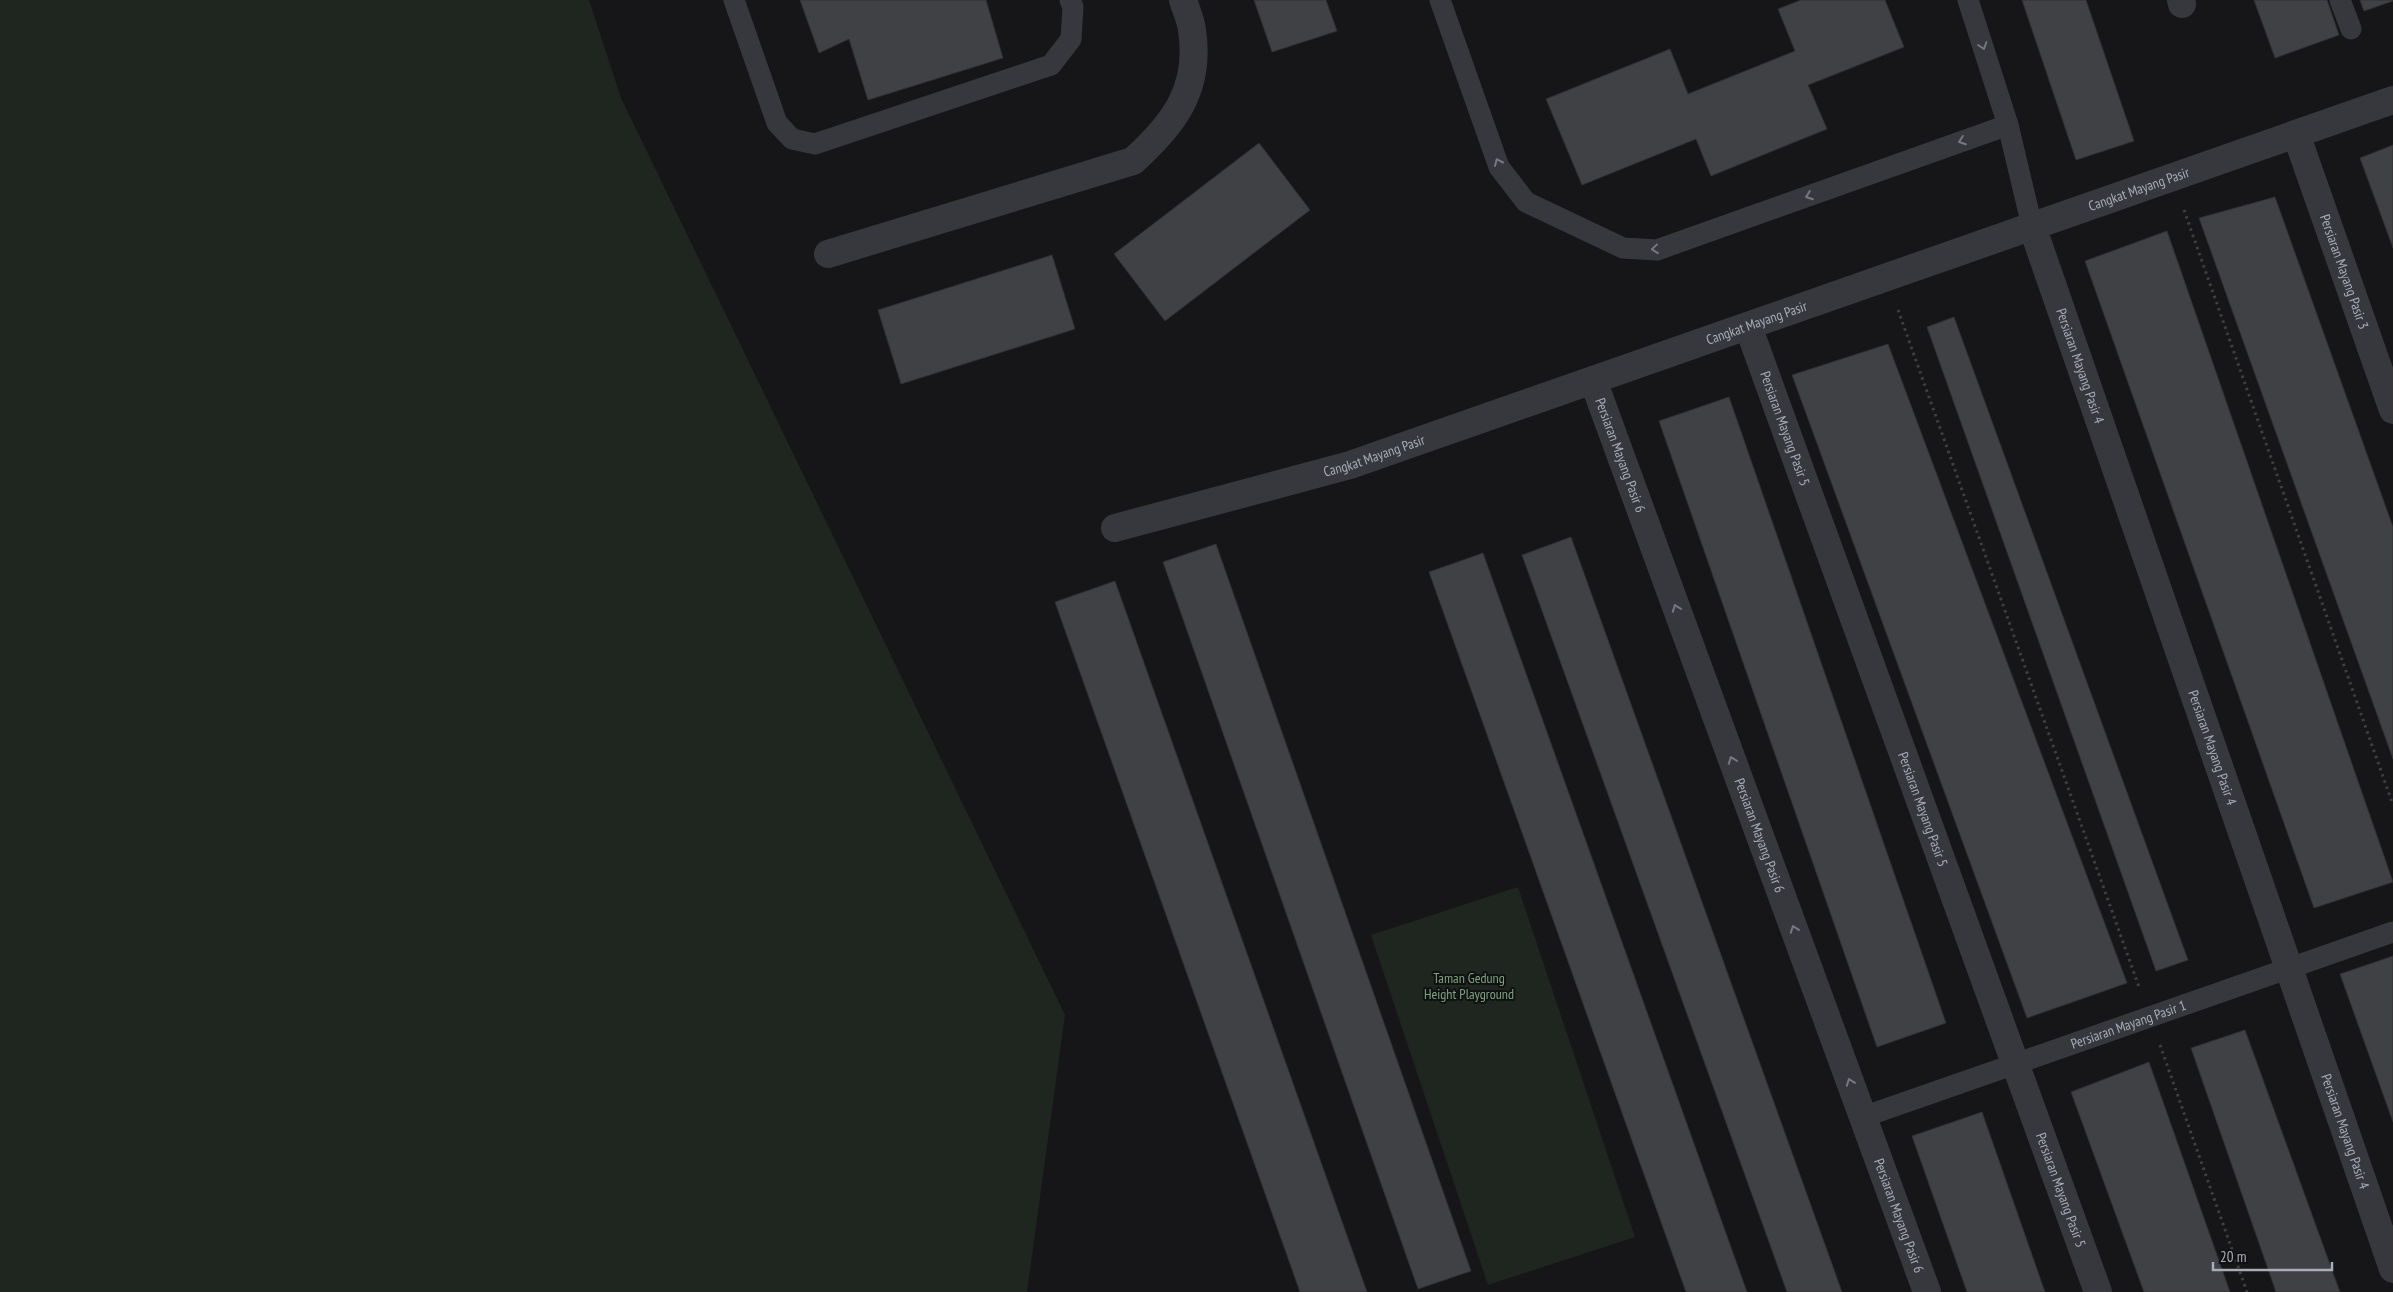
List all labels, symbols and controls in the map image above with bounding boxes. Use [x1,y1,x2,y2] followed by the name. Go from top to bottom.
[1977,42,1987,50] one-way arrow
[1958,135,1966,145] one-way arrow
[1493,158,1504,167] one-way arrow
[2086,163,2192,215] street label: Cangkat Mayang Pasir
[1805,190,1813,200] one-way arrow
[2316,212,2373,332] street label: Persiaran Mayang Pasir 3
[1651,243,1659,254] one-way arrow
[1704,297,1810,349] street label: Cangkat Mayang Pasir
[2052,306,2109,426] street label: Persiaran Mayang Pasir 4
[1756,369,1814,488] street label: Persiaran Mayang Pasir 5
[1591,395,1650,515] street label: Persiaran Mayang Pasir 6
[1321,431,1427,481] street label: Cangkat Mayang Pasir
[1672,604,1682,613] one-way arrow
[2184,688,2241,808] street label: Persiaran Mayang Pasir 4
[1894,750,1952,869] street label: Persiaran Mayang Pasir 5
[1728,757,1738,765] one-way arrow
[1731,776,1789,895] street label: Persiaran Mayang Pasir 6
[1790,926,1800,934] one-way arrow
[1424,969,1514,1003] park label: Taman Gedung Height Playground
[2068,996,2188,1053] street label: Persiaran Mayang Pasir 1
[2317,1071,2374,1192] street label: Persiaran Mayang Pasir 4
[1846,1078,1856,1087] one-way arrow
[2032,1130,2090,1250] street label: Persiaran Mayang Pasir 5
[1870,1156,1928,1275] street label: Persiaran Mayang Pasir 6
[2213,1240,2332,1272] scale bar
[2220,1247,2246,1266] text: 20 m

